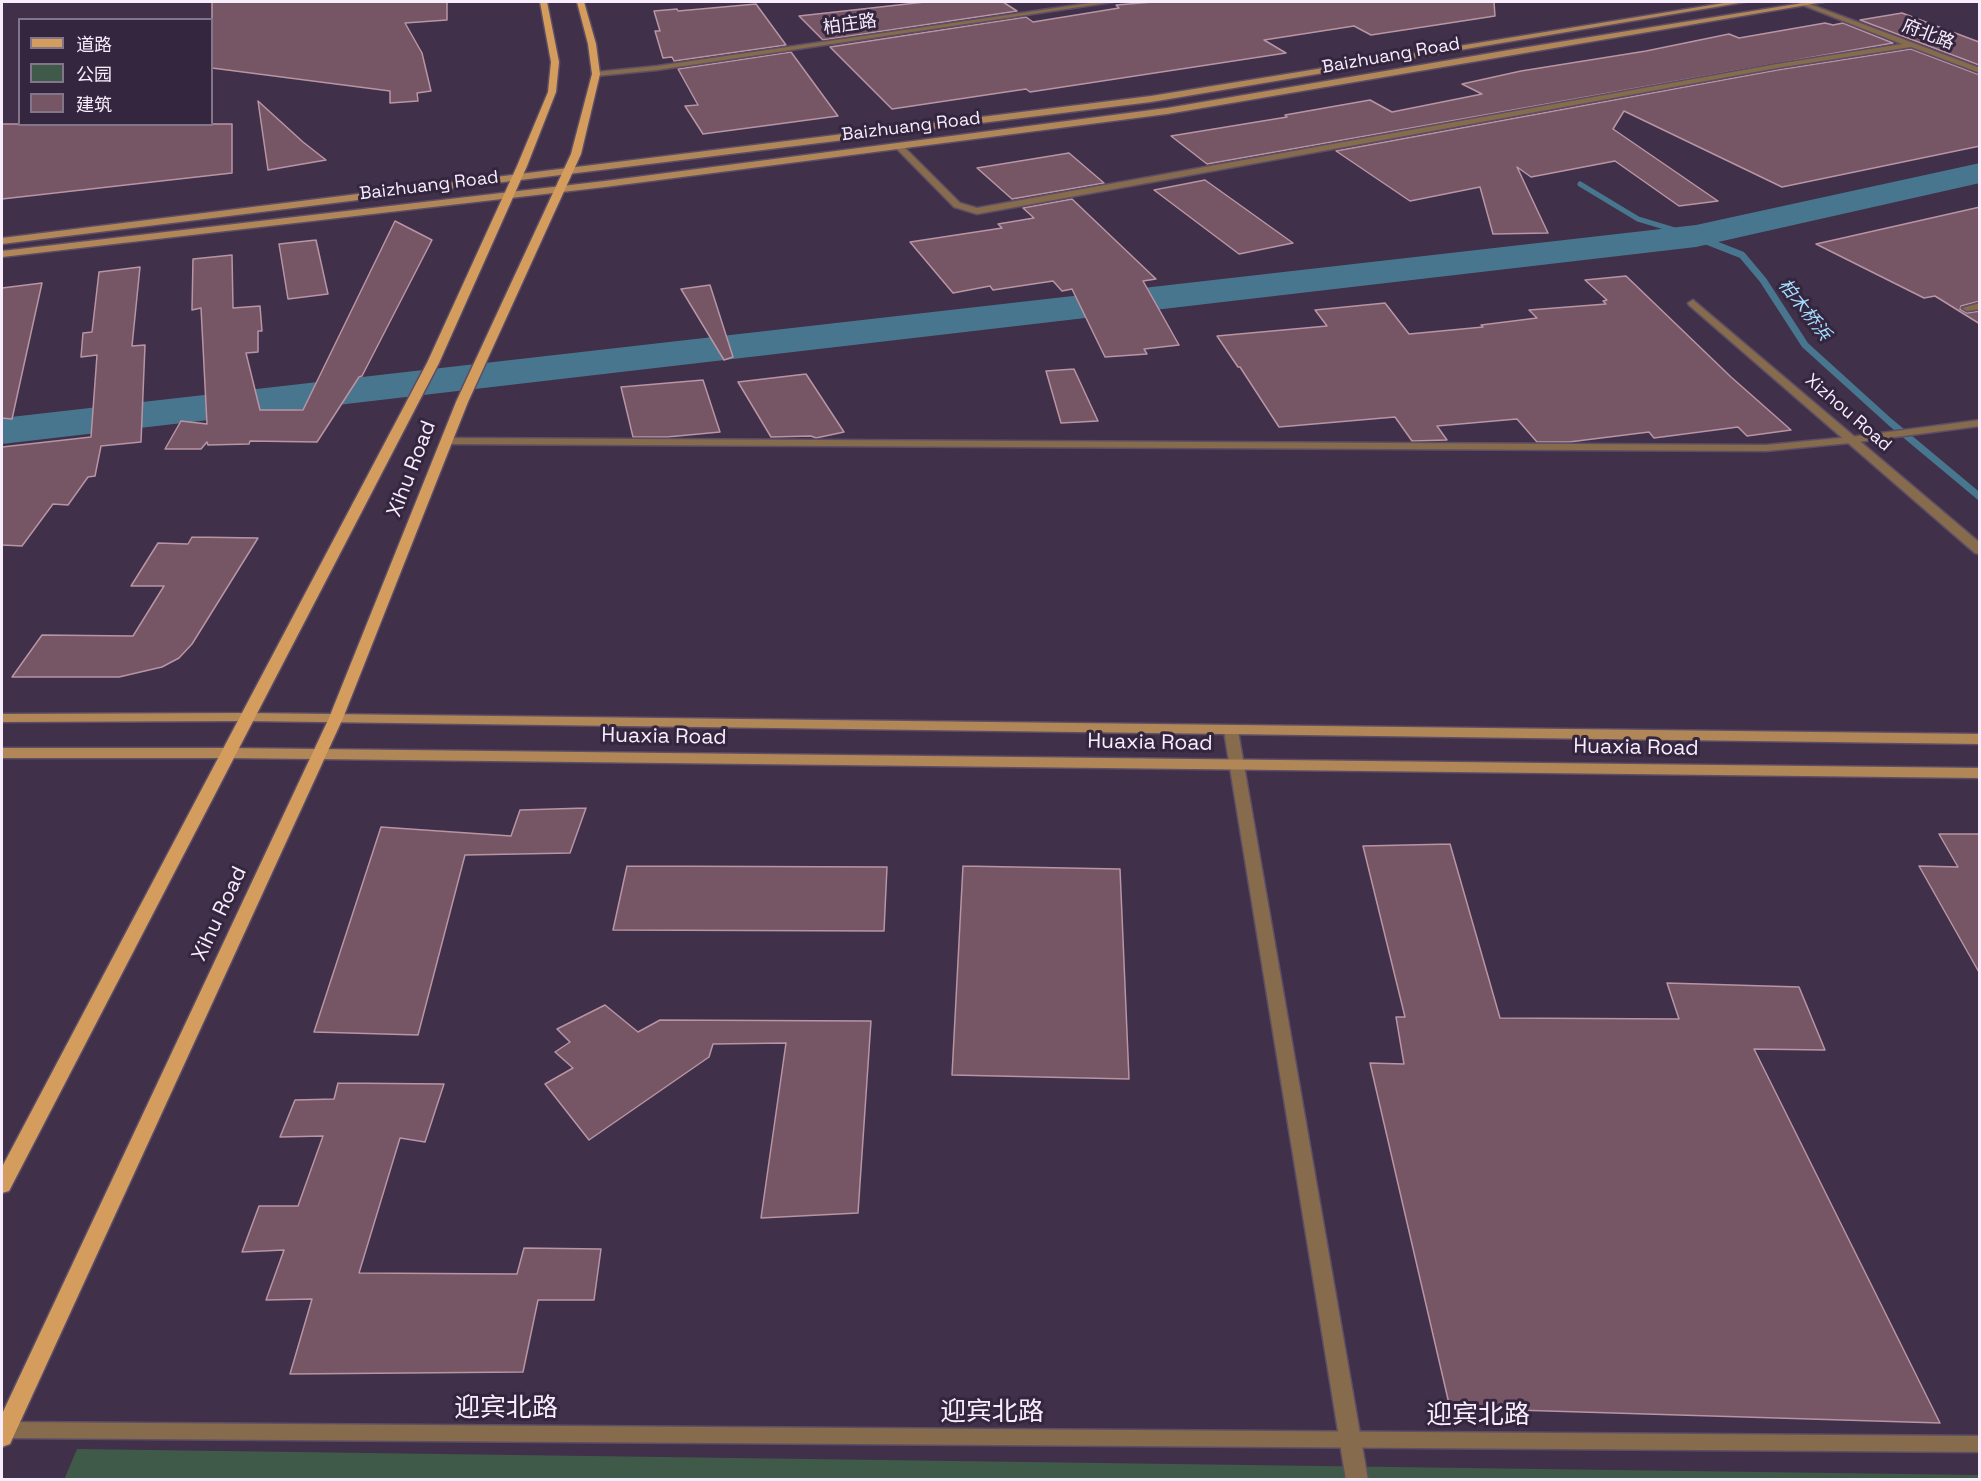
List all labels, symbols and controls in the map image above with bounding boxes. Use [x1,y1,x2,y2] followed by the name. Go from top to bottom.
[822,11,878,39] street label: 柏庄路
[1899,15,1957,55] street label: 府北路
[18,18,213,126] legend
[76,33,112,56] text: 道路
[1320,33,1462,79] street label: Baizhuang Road
[76,63,112,86] text: 公园
[76,93,112,116] text: 建筑
[840,108,982,146] street label: Baizhuang Road
[358,167,500,205] street label: Baizhuang Road
[1773,275,1835,345] water label: 柏木桥浜
[1800,370,1896,456] street label: Xizhou Road
[382,417,442,521] street label: Xihu Road
[601,723,727,751] street label: Huaxia Road
[1087,729,1213,757] street label: Huaxia Road
[1573,734,1699,762] street label: Huaxia Road
[187,863,253,965] street label: Xihu Road
[454,1393,558,1425] street label: 迎宾北路
[940,1397,1044,1429] street label: 迎宾北路
[1426,1400,1530,1432] street label: 迎宾北路

